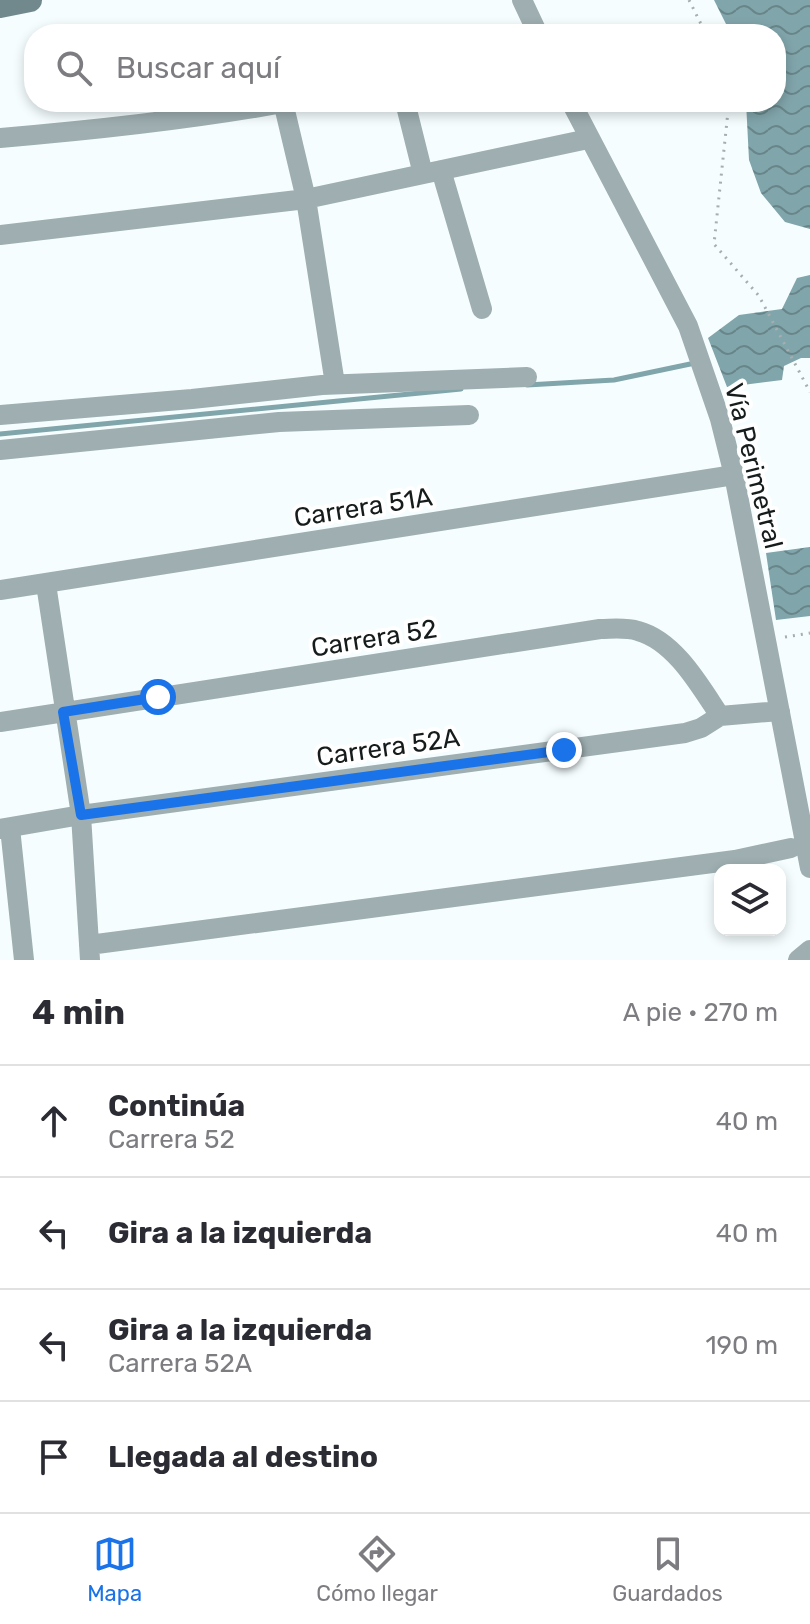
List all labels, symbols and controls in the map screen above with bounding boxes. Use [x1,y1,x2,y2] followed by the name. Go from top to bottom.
[24,24,786,112] search box
[52,46,96,90] icon: search
[116,50,280,86] text: Buscar aquí
[718,380,789,552] street label: Vía Perimetral
[292,481,435,534] street label: Carrera 51A
[309,613,439,664] street label: Carrera 52
[140,679,176,715] route start
[314,722,462,773] street label: Carrera 52A
[546,732,582,768] route end
[714,864,786,936] map controls
[714,864,786,936] button: layers
[32,992,125,1033] text: 4 min
[623,997,778,1028] text: A pie · 270 m
[108,1088,245,1124] text: Continúa
[32,1099,76,1143] icon: ahead
[716,1106,778,1137] text: 40 m
[108,1124,235,1155] text: Carrera 52
[32,1211,76,1255] icon: left
[108,1215,372,1251] text: Gira a la izquierda
[716,1218,778,1249] text: 40 m
[108,1312,372,1348] text: Gira a la izquierda
[32,1323,76,1367] icon: left
[705,1330,778,1361] text: 190 m
[108,1348,252,1379] text: Carrera 52A
[32,1435,76,1479] icon: arrive
[108,1439,378,1475] text: Llegada al destino
[87,1532,142,1607] tab: Mapa
[316,1532,438,1607] tab: Cómo llegar
[612,1532,723,1607] tab: Guardados

